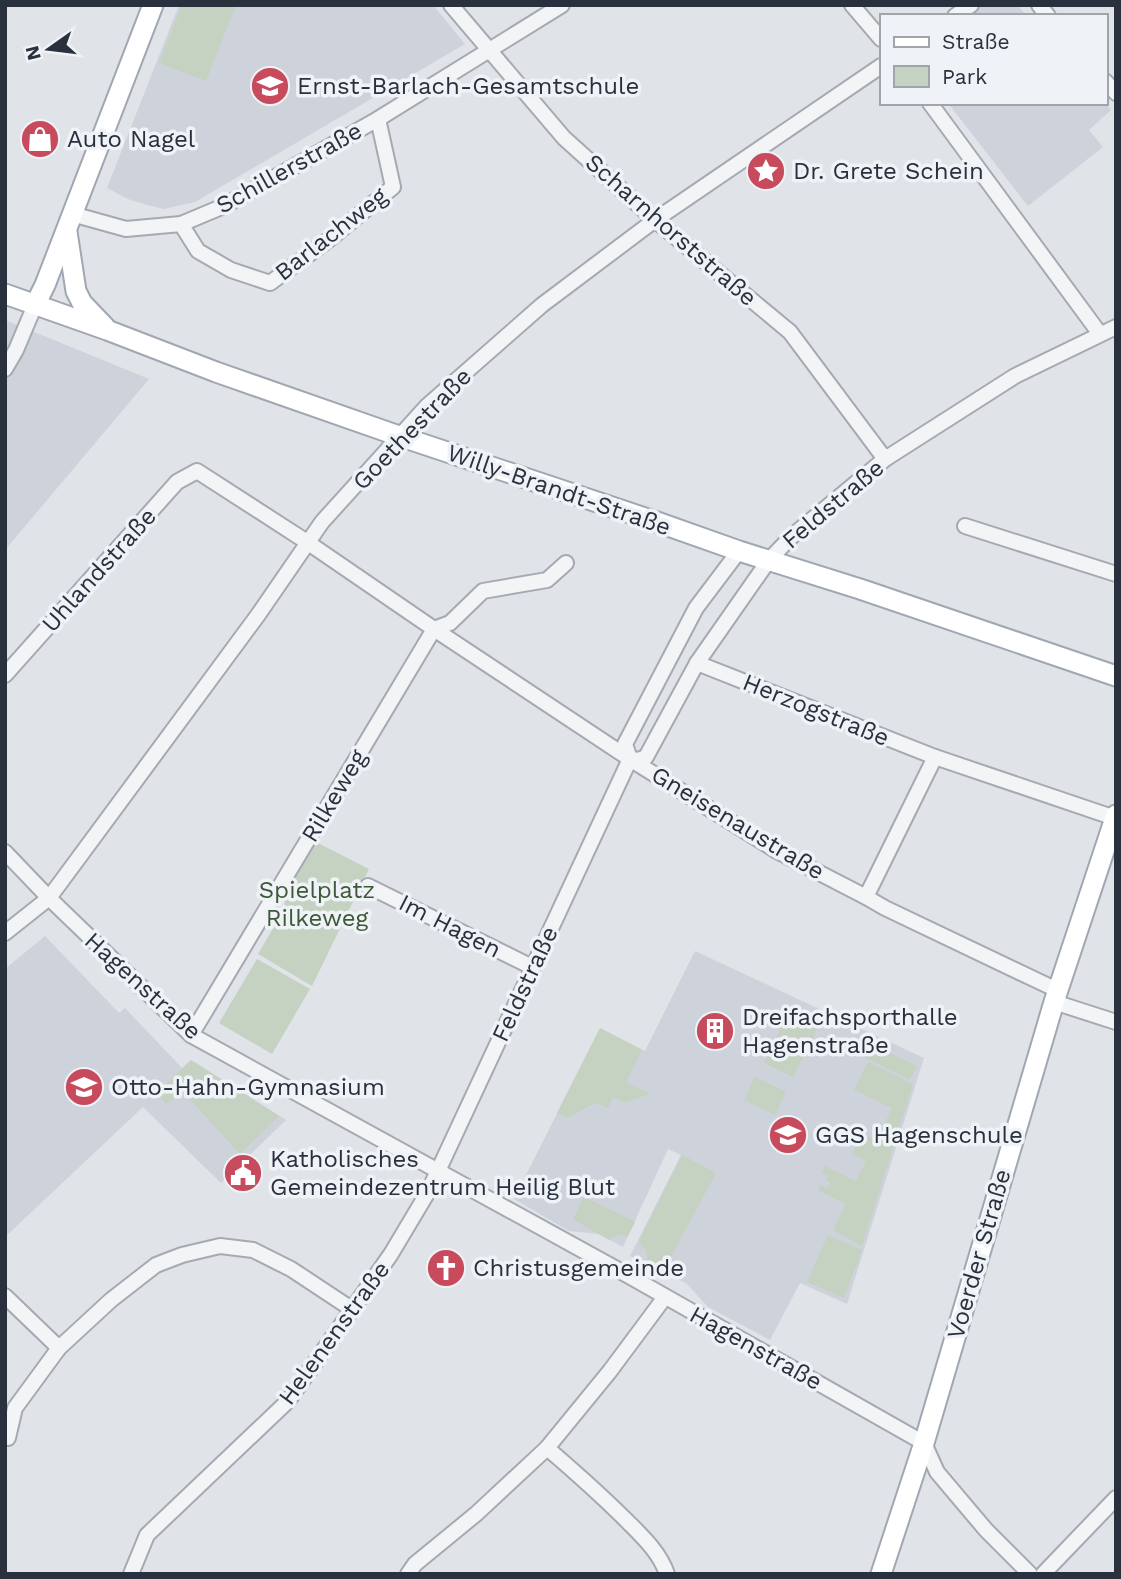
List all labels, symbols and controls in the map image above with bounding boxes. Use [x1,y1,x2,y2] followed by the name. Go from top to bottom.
[14,14,84,84] north arrow
[880,14,1107,105] legend
[942,29,1010,54] text: Straße
[20,43,46,63] text: N
[942,64,987,89] text: Park
[249,65,291,107] school or university icon: Ernst-Barlach-Gesamtschule
[297,72,639,100] place label: Ernst-Barlach-Gesamtschule
[211,116,367,220] street label: Schillerstraße
[19,118,61,160] shop icon: Auto Nagel
[67,125,196,153] place label: Auto Nagel
[580,148,762,312] street label: Scharnhorststraße
[745,150,787,192] place icon: Dr. Grete Schein
[793,157,984,185] place label: Dr. Grete Schein
[269,181,393,286] street label: Barlachweg
[347,362,477,496] street label: Goethestraße
[443,439,675,541] street label: Willy-Brandt-Straße
[777,453,889,555] street label: Feldstraße
[36,502,162,638] street label: Uhlandstraße
[739,668,893,752] street label: Herzogstraße
[296,745,373,847] street label: Rilkeweg
[647,760,829,886] street label: Gneisenaustraße
[259,876,375,932] park label: Spielplatz Rilkeweg
[394,888,506,964] street label: Im Hagen
[486,922,564,1046] street label: Feldstraße
[79,926,207,1046] street label: Hagenstraße
[742,1003,958,1059] place label: Dreifachsporthalle Hagenstraße
[694,1010,736,1052] building icon: Dreifachsporthalle Hagenstraße
[63,1066,105,1108] school or university icon: Otto-Hahn-Gymnasium
[111,1073,385,1101] place label: Otto-Hahn-Gymnasium
[767,1114,809,1156] school or university icon: GGS Hagenschule
[815,1121,1023,1149] place label: GGS Hagenschule
[270,1145,615,1201] place label: Katholisches Gemeindezentrum Heilig Blut
[222,1152,264,1194] public building icon: Katholisches Gemeindezentrum Heilig Blut
[941,1166,1017,1342] street label: Voerder Straße
[425,1247,467,1289] church icon: Christusgemeinde
[473,1254,684,1282] place label: Christusgemeinde
[273,1256,395,1410] street label: Helenenstraße
[685,1300,827,1396] street label: Hagenstraße

